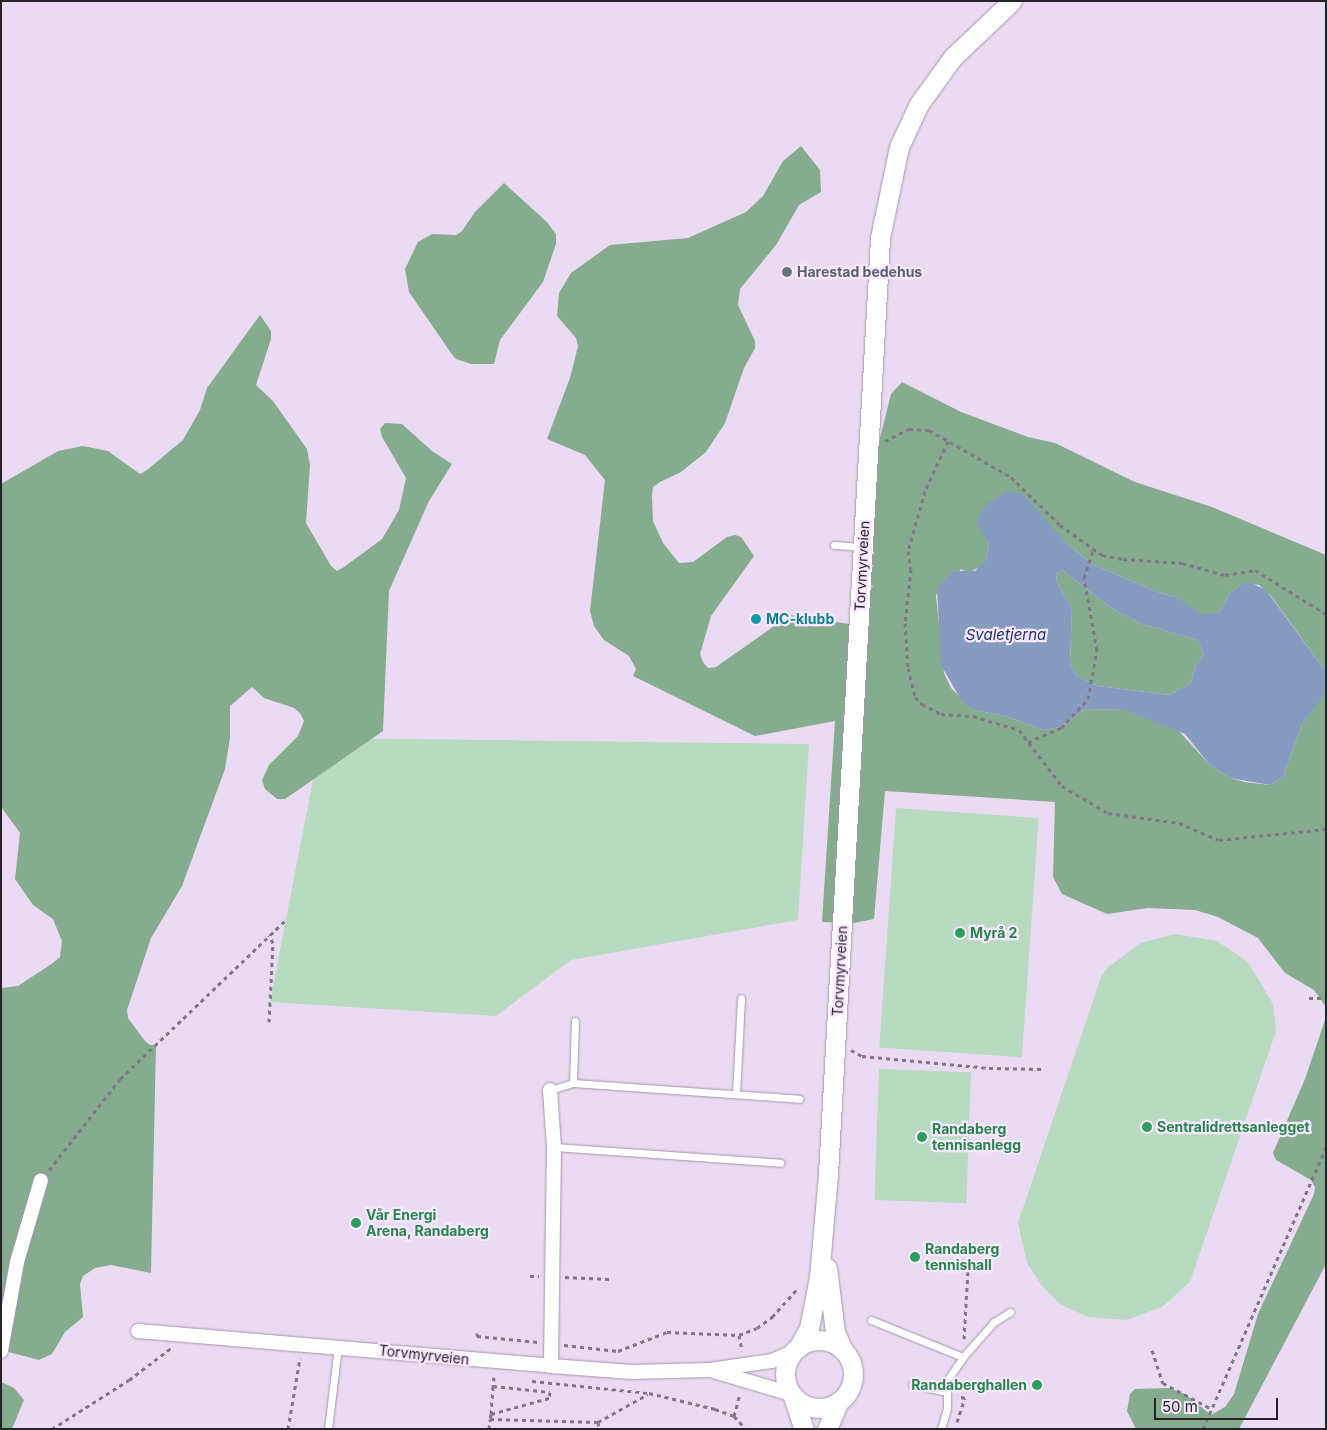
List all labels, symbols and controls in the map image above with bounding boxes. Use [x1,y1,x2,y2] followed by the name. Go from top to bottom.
[797,264,922,280] place label: Harestad bedehus
[781,266,793,278] marker: Harestad bedehus
[851,520,873,612] street label: Torvmyrveien
[766,611,834,627] place label: MC-klubb
[750,613,762,625] marker: MC-klubb
[966,626,1046,644] water label: Svaletjerna
[829,925,851,1017] street label: Torvmyrveien
[970,925,1017,941] place label: Myrå 2
[954,927,966,939] marker: Myrå 2
[1157,1119,1310,1135] place label: Sentralidrettsanlegget
[932,1121,1021,1154] place label: Randaberg tennisanlegg
[1141,1121,1153,1133] marker: Sentralidrettsanlegget
[916,1131,928,1143] marker: Randaberg tennisanlegg
[366,1207,489,1240] place label: Vår Energi Arena, Randaberg
[350,1217,362,1229] marker: Vår Energi Arena, Randaberg
[925,1241,999,1274] place label: Randaberg tennishall
[909,1251,921,1263] marker: Randaberg tennishall
[378,1342,470,1368] street label: Torvmyrveien
[911,1377,1027,1393] place label: Randaberghallen
[1031,1379,1043,1391] marker: Randaberghallen
[1157,1388,1281,1420] scale bar
[1162,1397,1198,1416] text: 50 m

